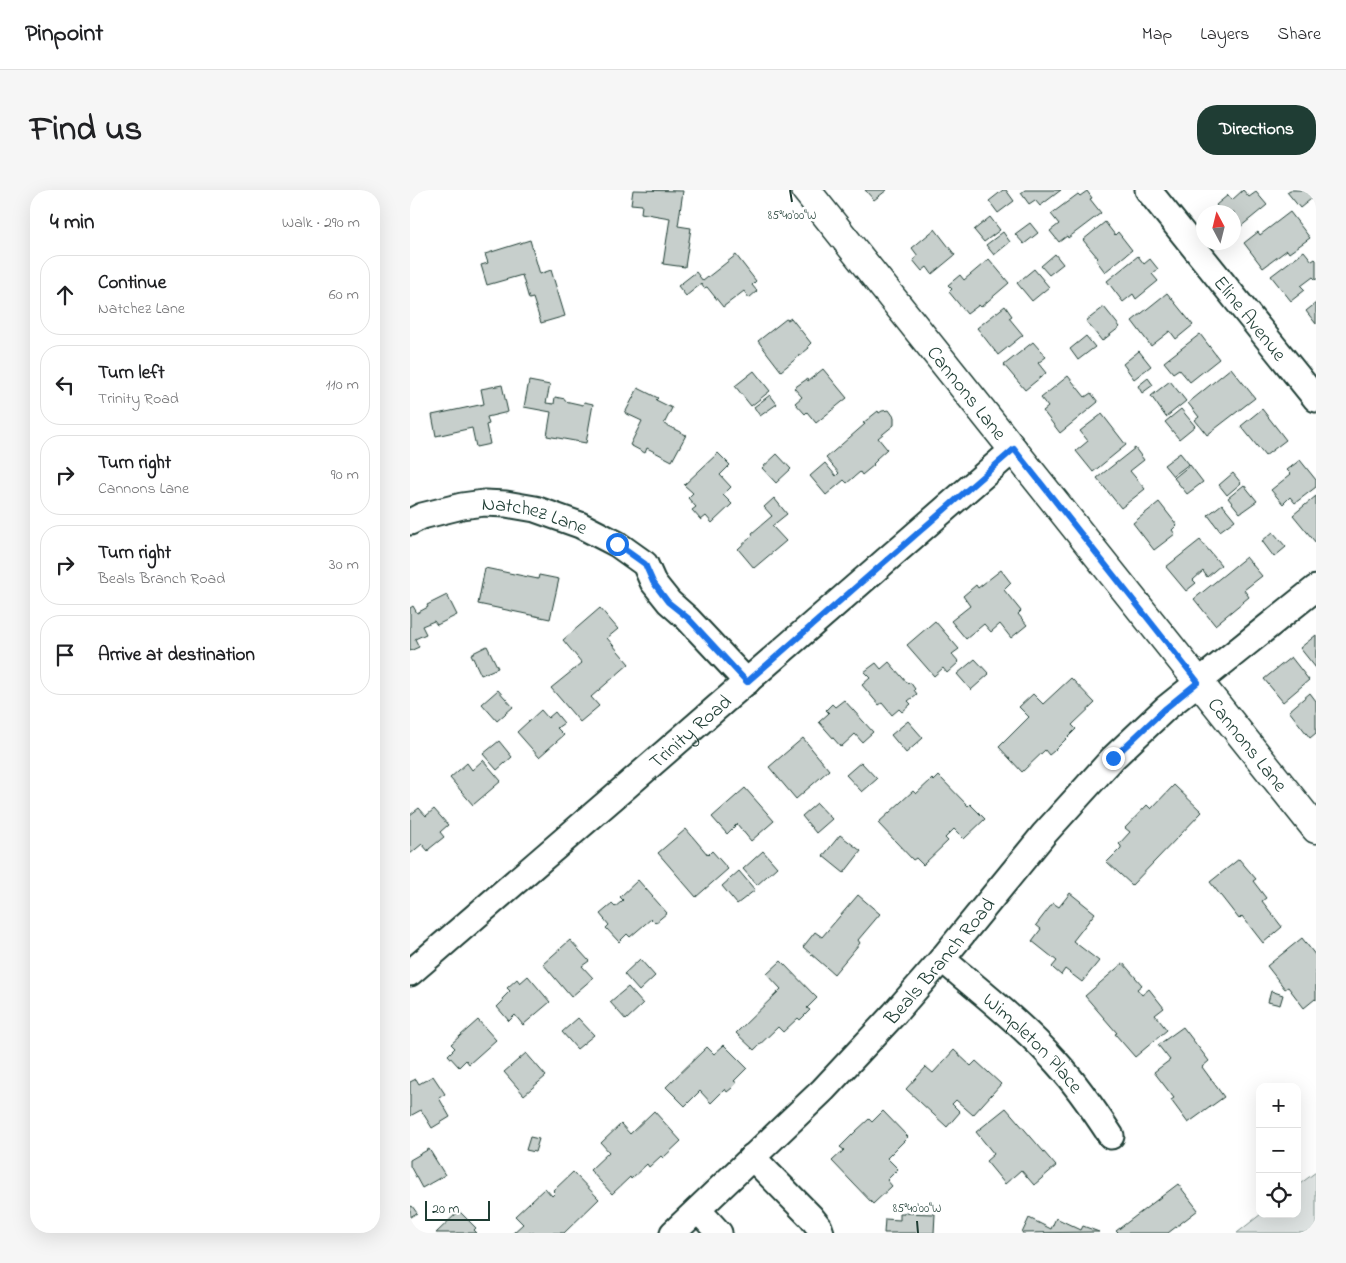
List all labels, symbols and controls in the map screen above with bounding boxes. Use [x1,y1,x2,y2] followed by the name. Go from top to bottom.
[25,17,103,52] text: Pinpoint
[1142,22,1172,48] text: Map
[1200,22,1250,48] text: Layers
[1278,22,1321,48] text: Share
[30,105,142,156] text: Find us
[1197,105,1316,155] button: Directions
[1196,205,1241,250] north arrow
[768,207,816,225] text: 85°40'00"W
[50,208,94,238] text: 4 min
[282,211,360,235] text: Walk · 290 m
[98,270,166,297] text: Continue
[1205,270,1292,369] street label: Eline Avenue
[51,281,79,309] icon: ahead
[329,283,359,307] text: 60 m
[98,297,185,321] text: Natchez Lane
[919,340,1013,448] street label: Cannons Lane
[98,360,165,387] text: Turn left
[51,371,79,399] icon: left
[325,373,359,397] text: 110 m
[98,387,179,411] text: Trinity Road
[98,450,171,477] text: Turn right
[51,461,79,489] icon: right
[331,463,359,487] text: 90 m
[98,477,189,501] text: Cannons Lane
[481,491,592,544] street label: Natchez Lane
[606,533,629,556] route start
[98,540,171,567] text: Turn right
[51,551,79,579] icon: right
[329,553,359,577] text: 30 m
[98,567,225,591] text: Beals Branch Road
[51,641,79,669] icon: arrive
[98,642,255,669] text: Arrive at destination
[644,689,739,777] street label: Trinity Road
[1199,692,1293,799] street label: Cannons Lane
[1102,747,1125,770] route end
[878,892,1003,1033] street label: Beals Branch Road
[975,987,1089,1101] street label: Wimpleton Place
[1256,1083,1301,1218] map controls
[1256,1083,1301,1128] button: +
[1256,1128,1301,1173] button: −
[1256,1173,1301,1218] button: locate
[425,1198,490,1221] scale bar
[432,1199,459,1220] text: 20 m
[893,1200,941,1218] text: 85°40'00"W

